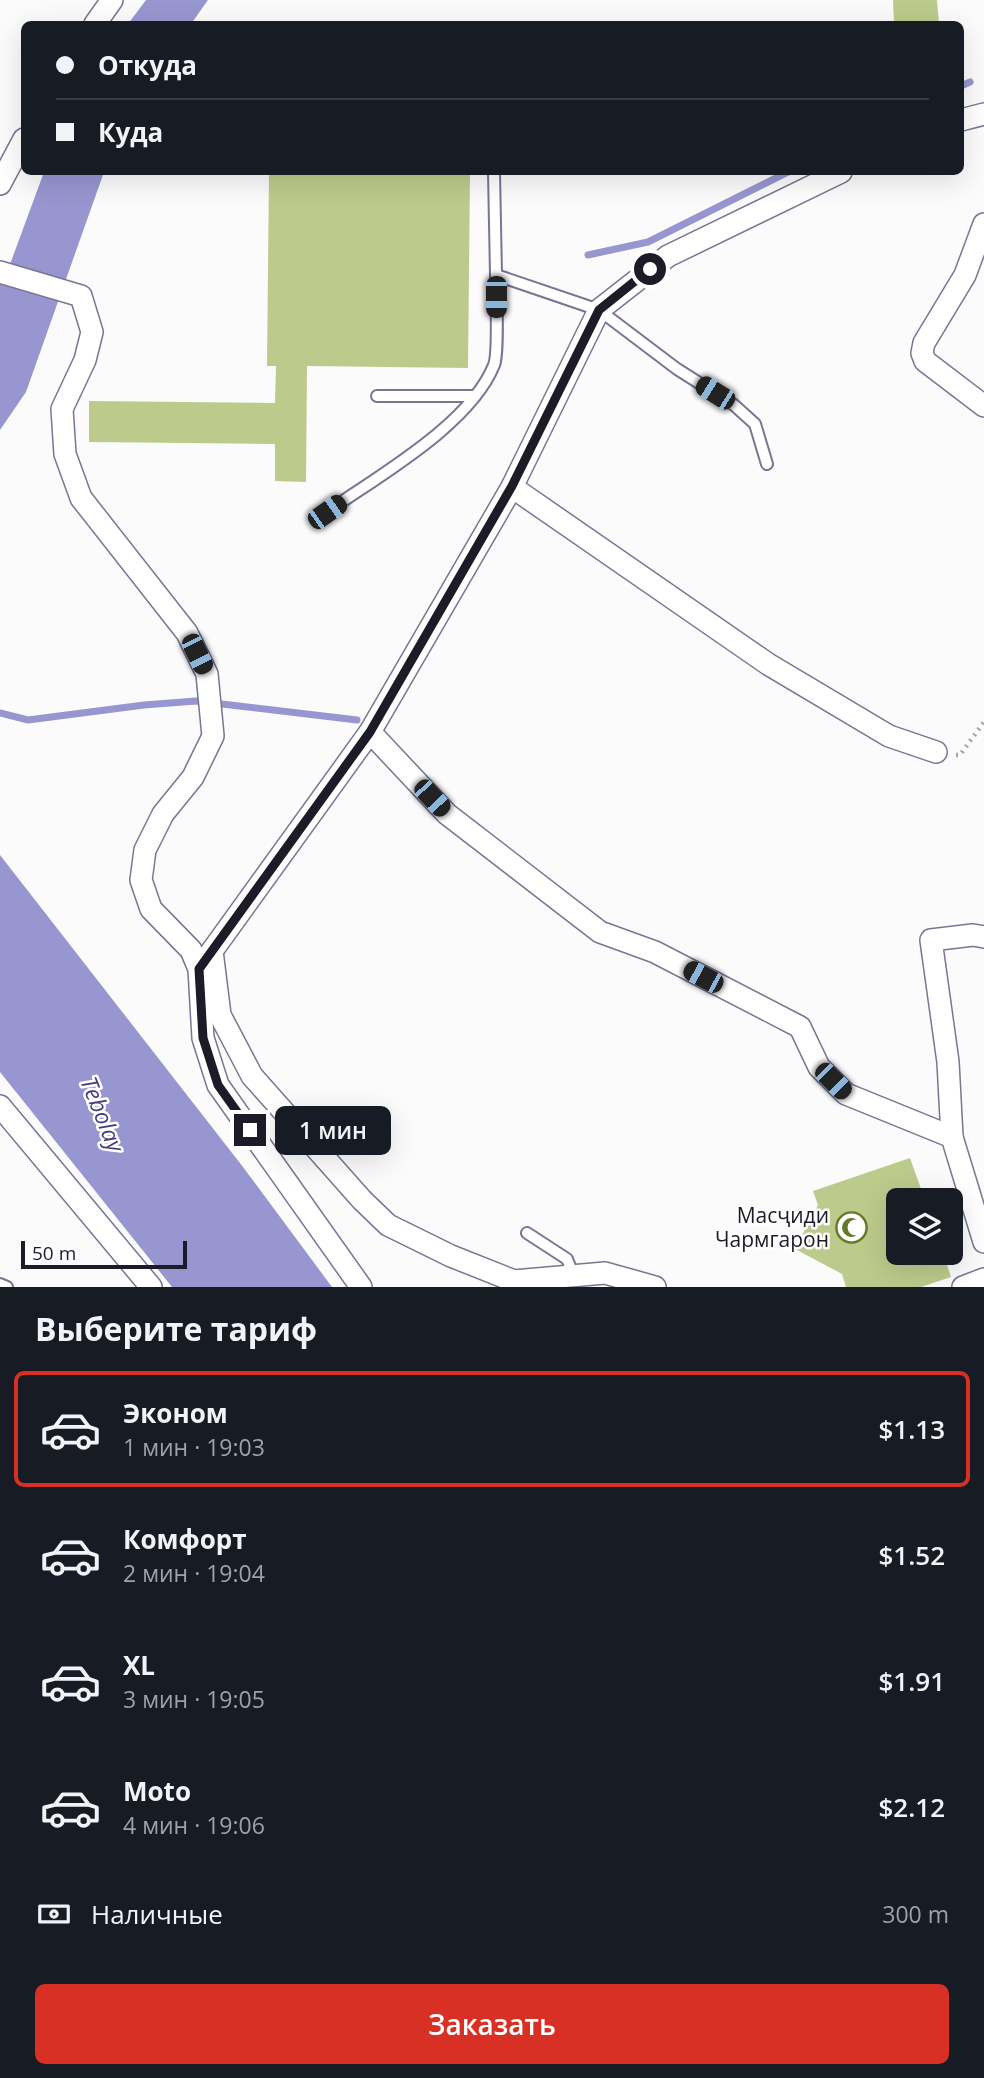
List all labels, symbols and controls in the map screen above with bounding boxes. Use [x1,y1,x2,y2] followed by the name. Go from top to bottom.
[98,47,197,83] text: Откуда
[98,114,163,150] text: Куда
[634,253,666,285] route start
[486,276,507,318] car
[692,373,739,413] car
[304,491,351,533] car
[179,631,216,677] car
[410,775,455,821] car
[680,958,727,996] car
[811,1059,856,1103] car
[73,1072,133,1158] water label: Tebolay
[274,1106,390,1154] callout: 1 мин
[234,1114,266,1146] route end
[299,1114,367,1146] text: 1 мин
[886,1188,963,1265] map controls
[886,1188,963,1265] button: layers
[715,1201,829,1253] place label: Масҷиди Чармгарон
[835,1210,869,1244] mosque icon: Масҷиди Чармгарон
[21,1238,187,1270] scale bar
[32,1240,76,1266] text: 50 m
[35,1307,317,1350] text: Выберите тариф
[123,1395,228,1431] text: Эконом
[39,1398,102,1461] icon: car
[878,1411,945,1447] text: $1.13
[123,1431,265,1463] text: 1 мин · 19:03
[123,1521,247,1557] text: Комфорт
[39,1524,102,1587] icon: car
[878,1537,945,1573] text: $1.52
[123,1557,265,1589] text: 2 мин · 19:04
[123,1647,155,1683] text: XL
[39,1650,102,1713] icon: car
[878,1663,945,1699] text: $1.91
[123,1683,265,1715] text: 3 мин · 19:05
[123,1773,191,1809] text: Moto
[39,1776,102,1839] icon: car
[878,1789,945,1825] text: $2.12
[123,1809,265,1841] text: 4 мин · 19:06
[35,1895,73,1933] icon: cash
[91,1896,223,1932] text: Наличные
[882,1898,949,1930] text: 300 m
[35,1984,949,2064] button: Заказать

